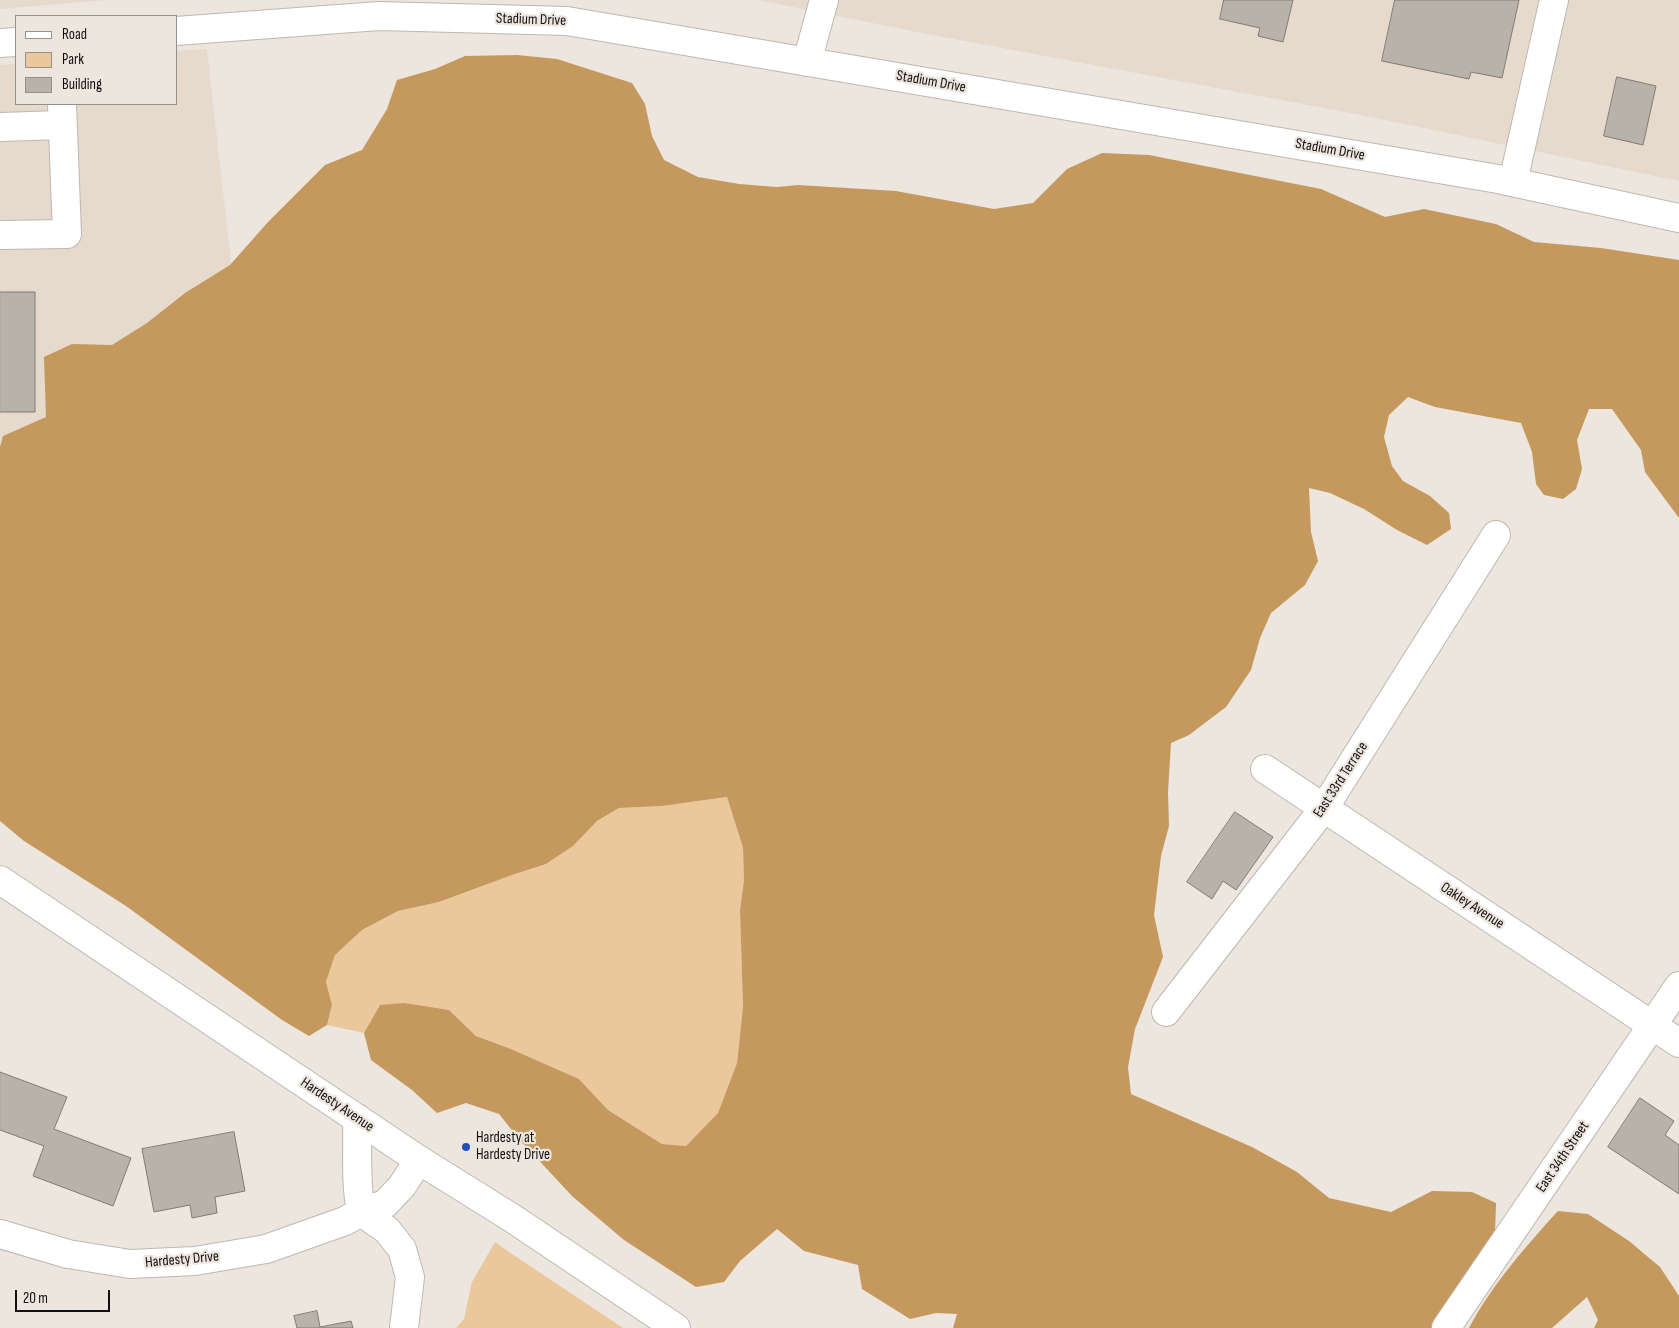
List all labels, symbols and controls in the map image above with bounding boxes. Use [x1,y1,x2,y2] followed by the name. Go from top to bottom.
[496,10,566,30] street label: Stadium Drive
[15,15,178,105] legend
[62,25,87,44] text: Road
[62,50,84,69] text: Park
[895,67,967,97] street label: Stadium Drive
[62,75,102,94] text: Building
[1294,135,1366,165] street label: Stadium Drive
[1310,739,1372,821] street label: East 33rd Terrace
[1437,879,1507,933] street label: Oakley Avenue
[297,1074,377,1136] street label: Hardesty Avenue
[1533,1118,1593,1196] street label: East 34th Street
[476,1129,550,1164] place label: Hardesty at Hardesty Drive
[460,1141,472,1153] marker: Hardesty at Hardesty Drive
[144,1248,220,1272] street label: Hardesty Drive
[18,1280,112,1312] scale bar
[23,1289,48,1308] text: 20 m

